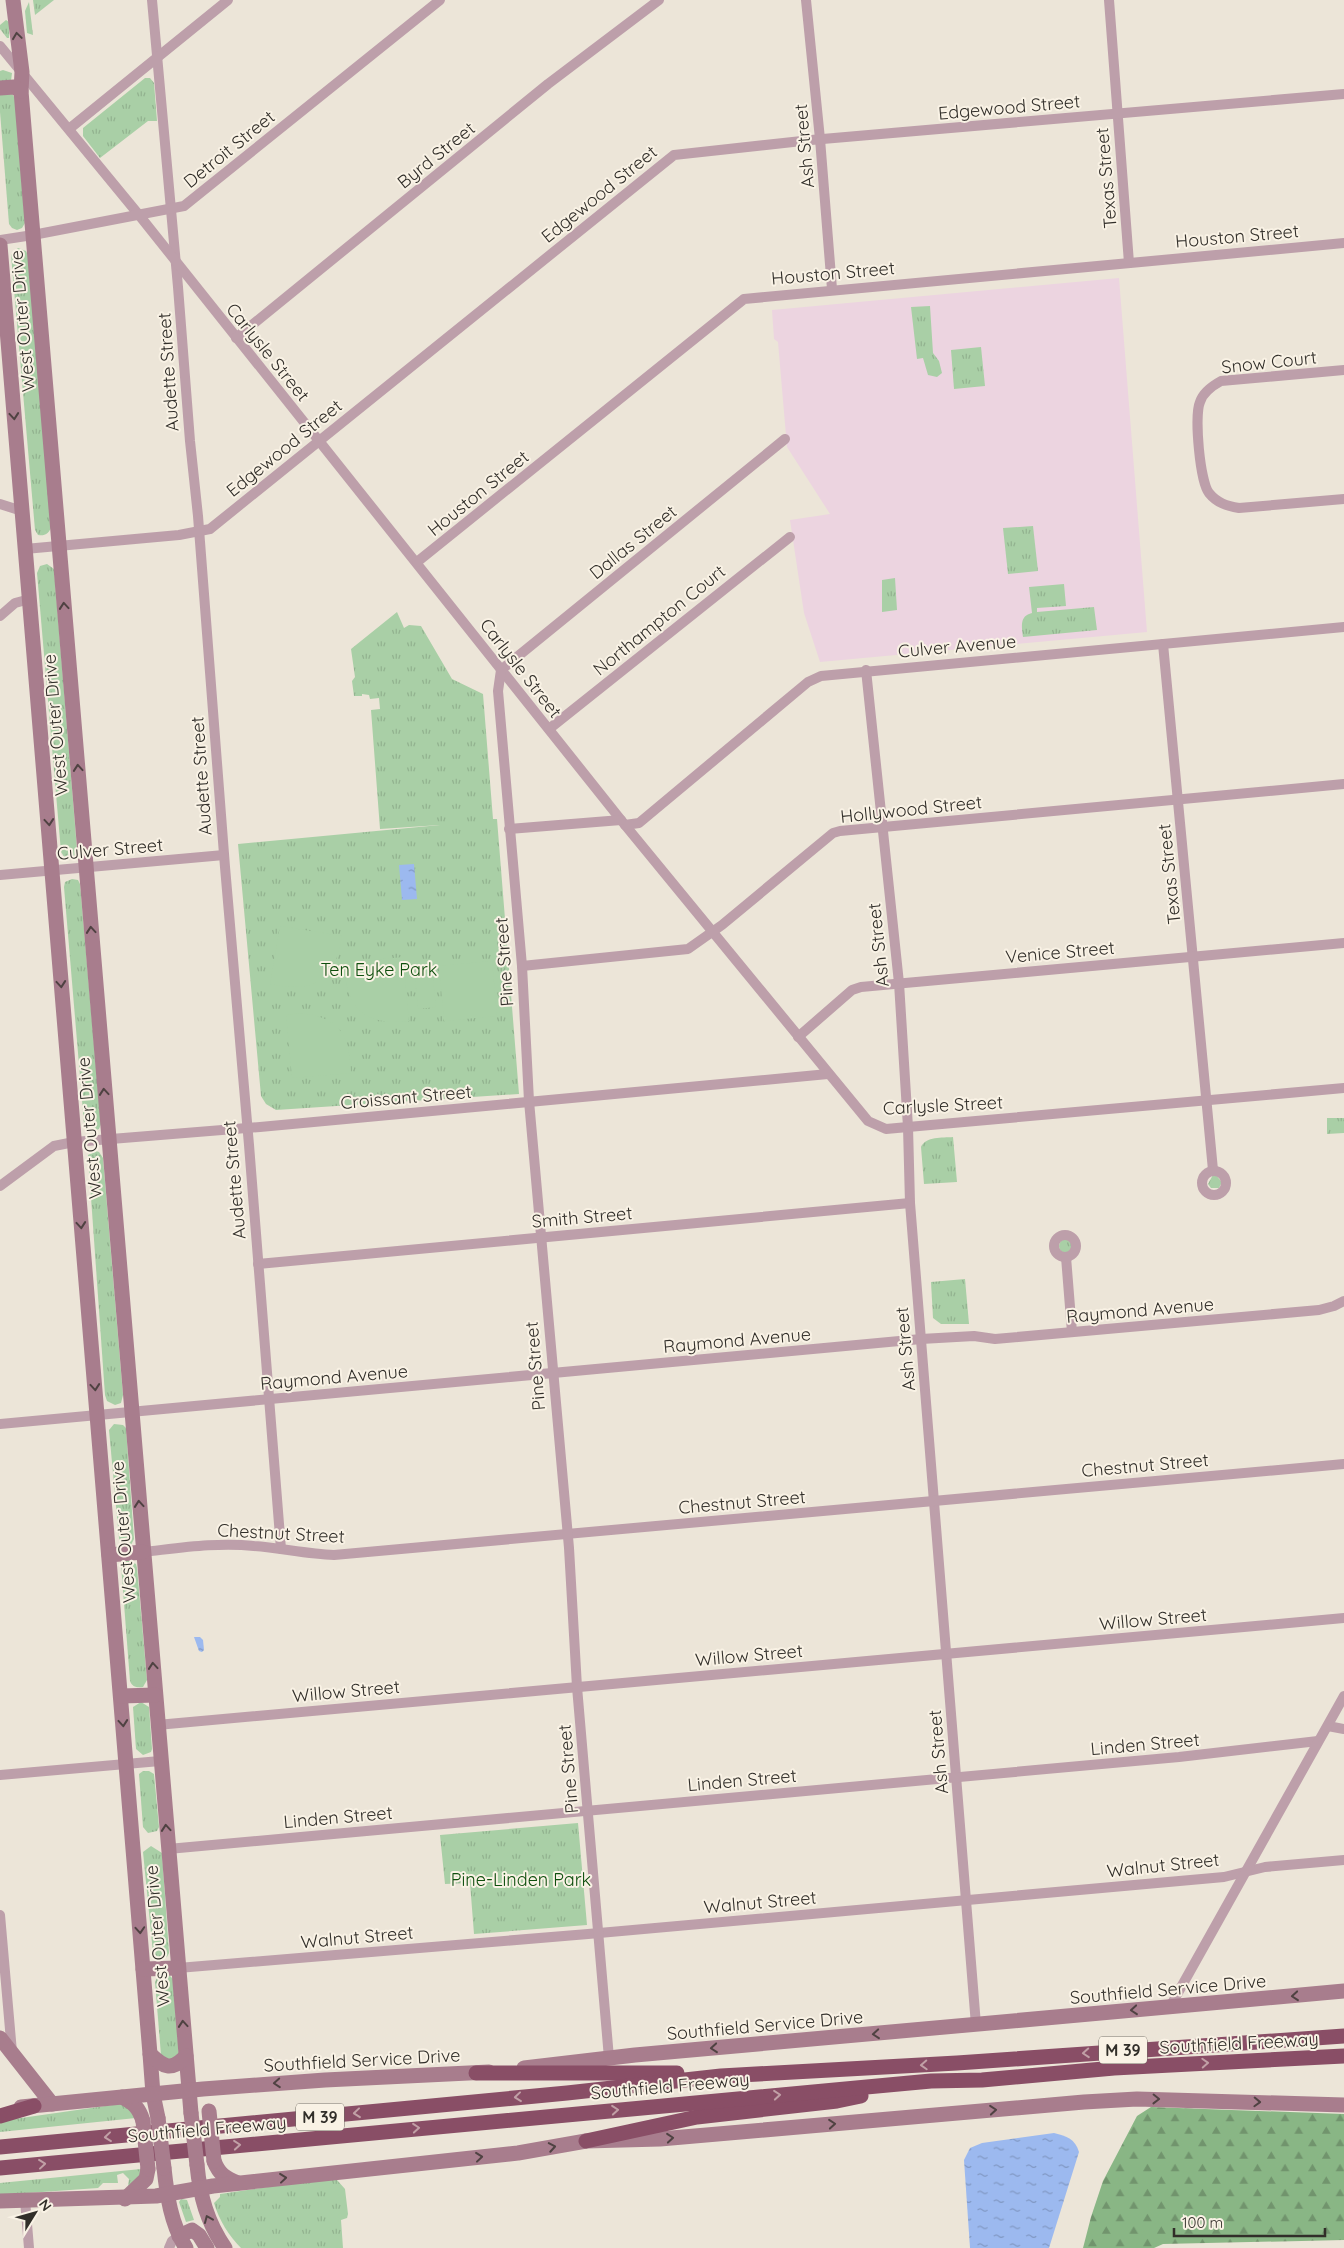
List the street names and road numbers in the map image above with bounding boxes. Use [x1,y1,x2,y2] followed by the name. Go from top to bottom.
[937,89,1081,125] street label: Edgewood Street
[789,103,819,189] street label: Ash Street
[179,105,279,193] street label: Detroit Street
[392,117,480,193] street label: Byrd Street
[1090,127,1122,229] street label: Texas Street
[536,140,662,248] street label: Edgewood Street
[1174,219,1300,253] street label: Houston Street
[4,249,40,393] street label: West Outer Drive
[770,256,896,290] street label: Houston Street
[221,298,315,406] street label: Carlysle Street
[152,312,184,432] street label: Audette Street
[1220,346,1318,378] street label: Snow Court
[221,394,347,502] street label: Edgewood Street
[423,445,533,541] street label: Houston Street
[585,500,681,584] street label: Dallas Street
[588,560,730,680] street label: Northampton Court
[475,614,567,722] street label: Carlysle Street
[897,629,1017,663] street label: Culver Avenue
[37,653,73,797] street label: West Outer Drive
[185,716,217,836] street label: Audette Street
[839,790,983,828] street label: Hollywood Street
[1152,823,1186,925] street label: Texas Street
[56,833,164,865] street label: Culver Street
[862,902,894,988] street label: Ash Street
[489,917,519,1007] street label: Pine Street
[1004,936,1116,968] street label: Venice Street
[71,1056,107,1200] street label: West Outer Drive
[339,1080,473,1114] street label: Croissant Street
[882,1090,1004,1120] street label: Carlysle Street
[217,1120,251,1240] street label: Audette Street
[531,1201,633,1233] street label: Smith Street
[1065,1292,1215,1328] street label: Raymond Avenue
[890,1306,920,1392] street label: Ash Street
[520,1321,550,1411] street label: Pine Street
[662,1322,812,1358] street label: Raymond Avenue
[259,1359,409,1395] street label: Raymond Avenue
[1080,1448,1210,1482] street label: Chestnut Street
[105,1460,141,1604] street label: West Outer Drive
[677,1485,807,1519] street label: Chestnut Street
[217,1518,345,1548] street label: Chestnut Street
[1098,1603,1208,1635] street label: Willow Street
[694,1639,804,1671] street label: Willow Street
[291,1675,401,1707] street label: Willow Street
[923,1709,953,1795] street label: Ash Street
[553,1724,583,1814] street label: Pine Street
[1089,1728,1201,1760] street label: Linden Street
[686,1764,798,1796] street label: Linden Street
[282,1801,394,1833] street label: Linden Street
[1106,1848,1220,1882] street label: Walnut Street
[139,1864,175,2008] street label: West Outer Drive
[703,1886,817,1918] street label: Walnut Street
[300,1921,414,1953] street label: Walnut Street
[1069,1969,1267,2009] street label: Southfield Service Drive
[666,2005,864,2045] street label: Southfield Service Drive
[1159,2027,1319,2059] street label: Southfield Freeway
[1099,2036,1147,2064] road number: M 39
[263,2043,461,2077] street label: Southfield Service Drive
[590,2068,750,2104] street label: Southfield Freeway
[296,2104,344,2130] road number: M 39
[127,2111,287,2147] street label: Southfield Freeway

